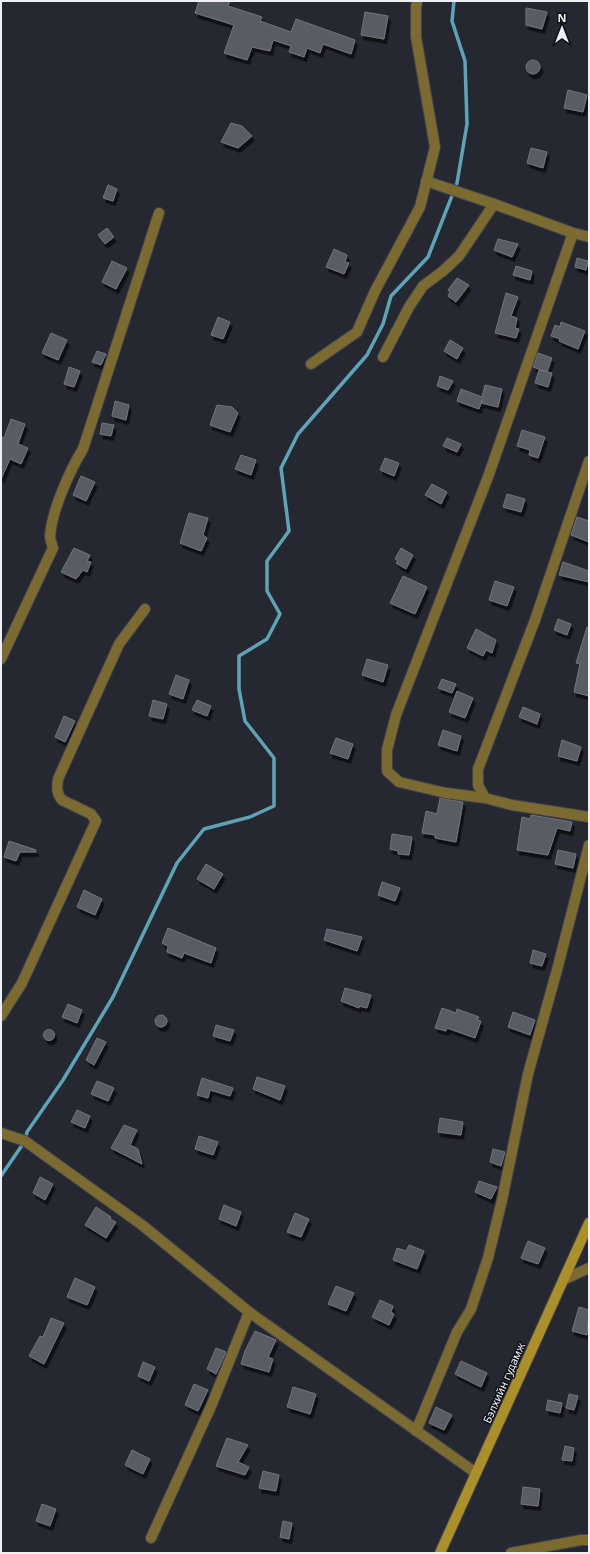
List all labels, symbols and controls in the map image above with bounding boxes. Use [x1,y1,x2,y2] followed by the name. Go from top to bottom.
[542,8,582,48] north arrow
[558,10,566,25] text: N
[479,1339,528,1426] street label: Бэлхийн гудамж

